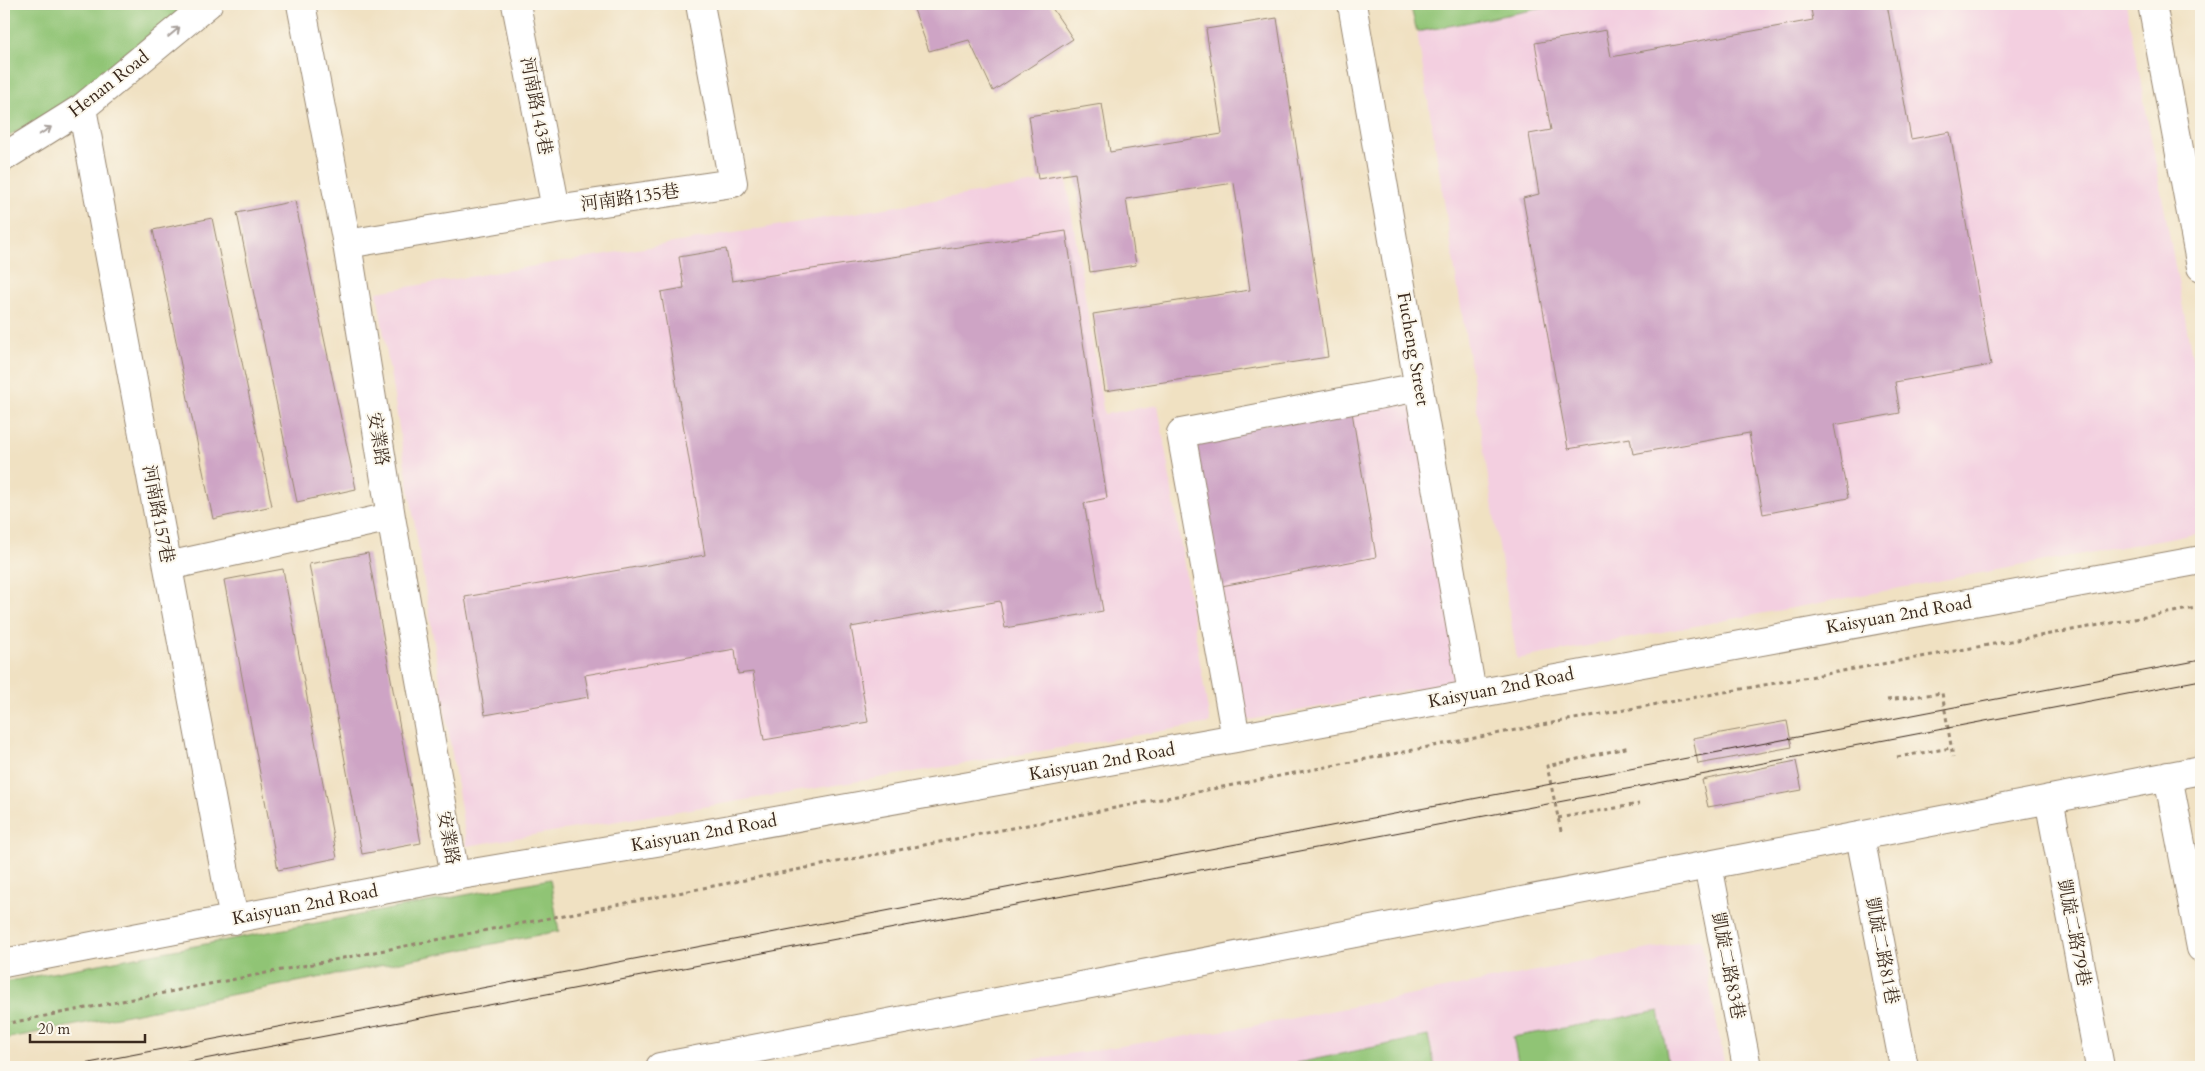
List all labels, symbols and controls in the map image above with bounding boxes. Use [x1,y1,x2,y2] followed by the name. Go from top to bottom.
[167,27,180,38] one-way arrow
[64,44,155,123] street label: Henan Road
[514,55,558,157] street label: 河南路143巷
[38,126,52,136] one-way arrow
[579,179,681,217] street label: 河南路135巷
[1391,290,1435,408] street label: Fucheng Street
[361,410,395,468] street label: 安業路
[136,463,180,565] street label: 河南路157巷
[1824,590,1974,640] street label: Kaisyuan 2nd Road
[1426,662,1576,714] street label: Kaisyuan 2nd Road
[1027,737,1177,787] street label: Kaisyuan 2nd Road
[629,808,779,858] street label: Kaisyuan 2nd Road
[431,809,465,867] street label: 安業路
[2051,877,2097,989] street label: 凱旋二路79巷
[230,879,380,931] street label: Kaisyuan 2nd Road
[1859,895,1905,1007] street label: 凱旋二路81巷
[1705,910,1751,1022] street label: 凱旋二路83巷
[30,1011,145,1043] scale bar
[38,1019,70,1039] text: 20 m

